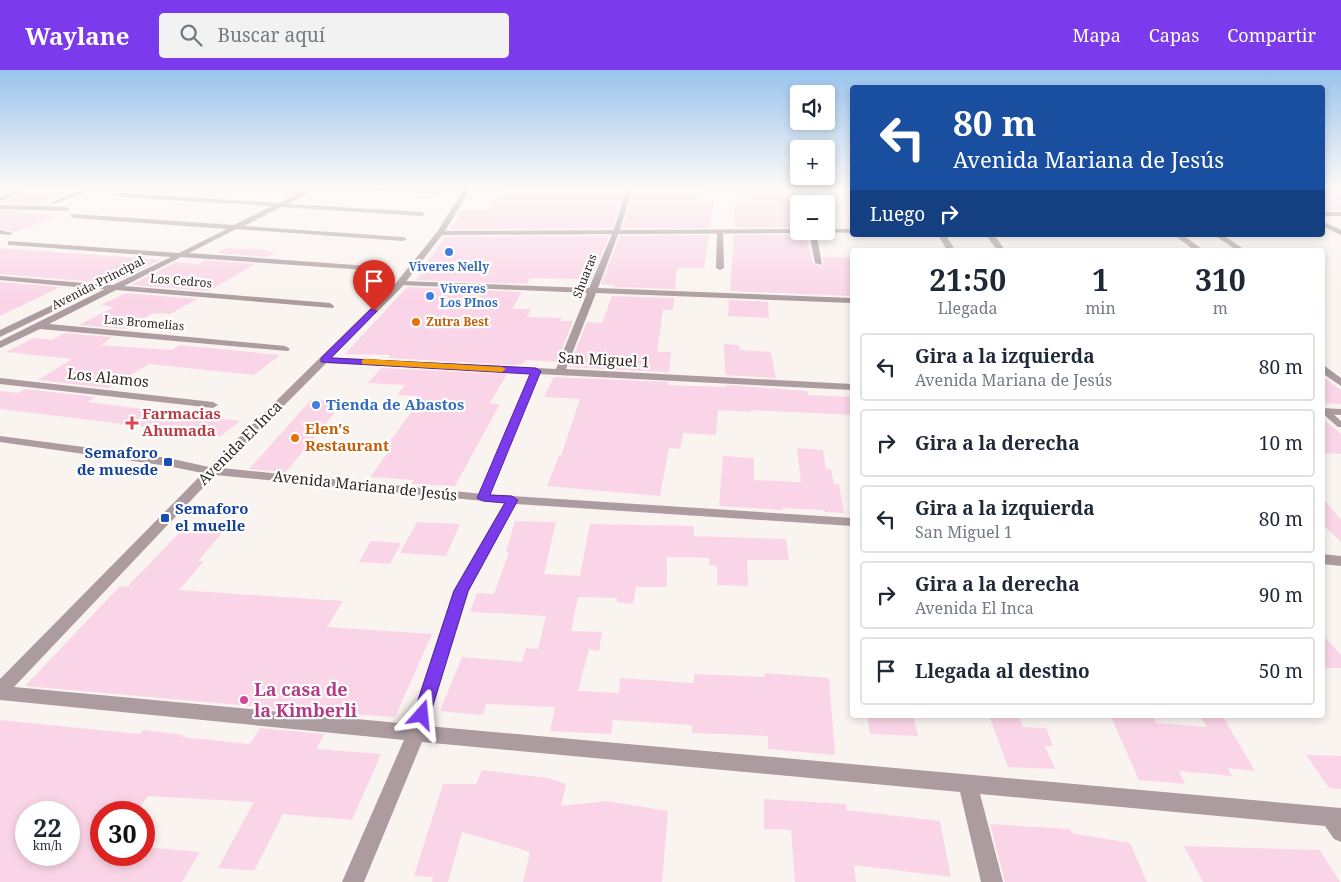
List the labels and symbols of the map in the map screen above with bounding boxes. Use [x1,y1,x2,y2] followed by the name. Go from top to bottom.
[443,246,455,258] marker: Viveres Nelly
[568,251,601,300] street label: Shuaras
[48,252,147,313] street label: Avenida Principal
[409,258,489,275] place label: Viveres Nelly
[353,260,395,311] pin
[149,269,213,292] street label: Los Cedros
[440,280,498,311] place label: Viveres Los PInos
[424,290,436,302] marker: Viveres Los PInos
[103,311,185,334] street label: Las Bromelias
[426,313,489,330] place label: Zutra Best
[410,316,422,328] marker: Zutra Best
[558,347,650,371] street label: San Miguel 1
[66,363,150,391] street label: Los Alamos
[326,394,464,414] place label: Tienda de Abastos
[193,396,286,489] street label: Avenida El Inca
[310,399,322,411] marker: Tienda de Abastos
[142,403,221,440] place label: Farmacias Ahumada
[126,417,138,429] marker: Farmacias Ahumada
[305,418,389,455] place label: Elen's Restaurant
[289,432,301,444] marker: Elen's Restaurant
[77,442,158,479] place label: Semaforo de muesde
[162,456,174,468] marker: Semaforo de muesde
[272,465,458,505] street label: Avenida Mariana de Jesús
[175,498,248,535] place label: Semaforo el muelle
[159,512,171,524] marker: Semaforo el muelle
[254,677,358,722] place label: La casa de la Kimberli
[395,688,447,740] position arrow
[238,694,250,706] marker: La casa de la Kimberli
[90,801,155,866] speed limit sign: 30

